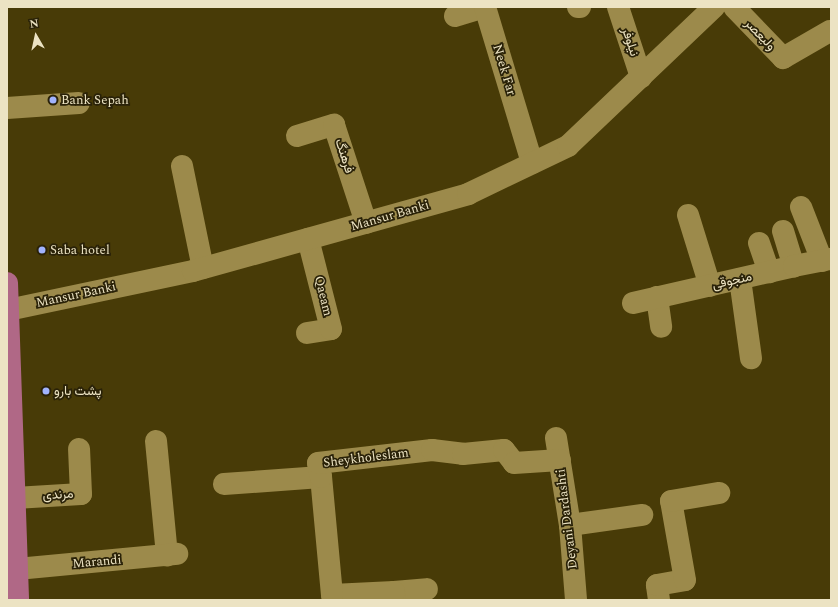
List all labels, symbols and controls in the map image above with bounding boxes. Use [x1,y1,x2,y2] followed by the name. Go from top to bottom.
[28,15,40,33] text: N
[16,16,56,56] north arrow
[741,16,779,54] street label: ولیعصر
[618,26,642,58] street label: نیلوفر
[489,43,519,97] street label: Neek Far
[61,92,129,108] place label: Bank Sepah
[48,95,58,105] marker: Bank Sepah
[331,137,357,175] street label: فرهنگ
[349,197,431,235] street label: Mansur Banki
[50,242,110,258] place label: Saba hotel
[37,245,47,255] marker: Saba hotel
[711,269,753,293] street label: منجوقی
[311,274,335,318] street label: Qaeam
[35,279,117,311] street label: Mansur Banki
[54,383,102,399] place label: پشت بارو
[41,386,51,396] marker: پشت بارو
[322,445,410,471] street label: Sheykholeslam
[553,468,581,570] street label: Deyani Dardashti
[42,486,74,504] street label: مرندی
[72,552,122,572] street label: Marandi

